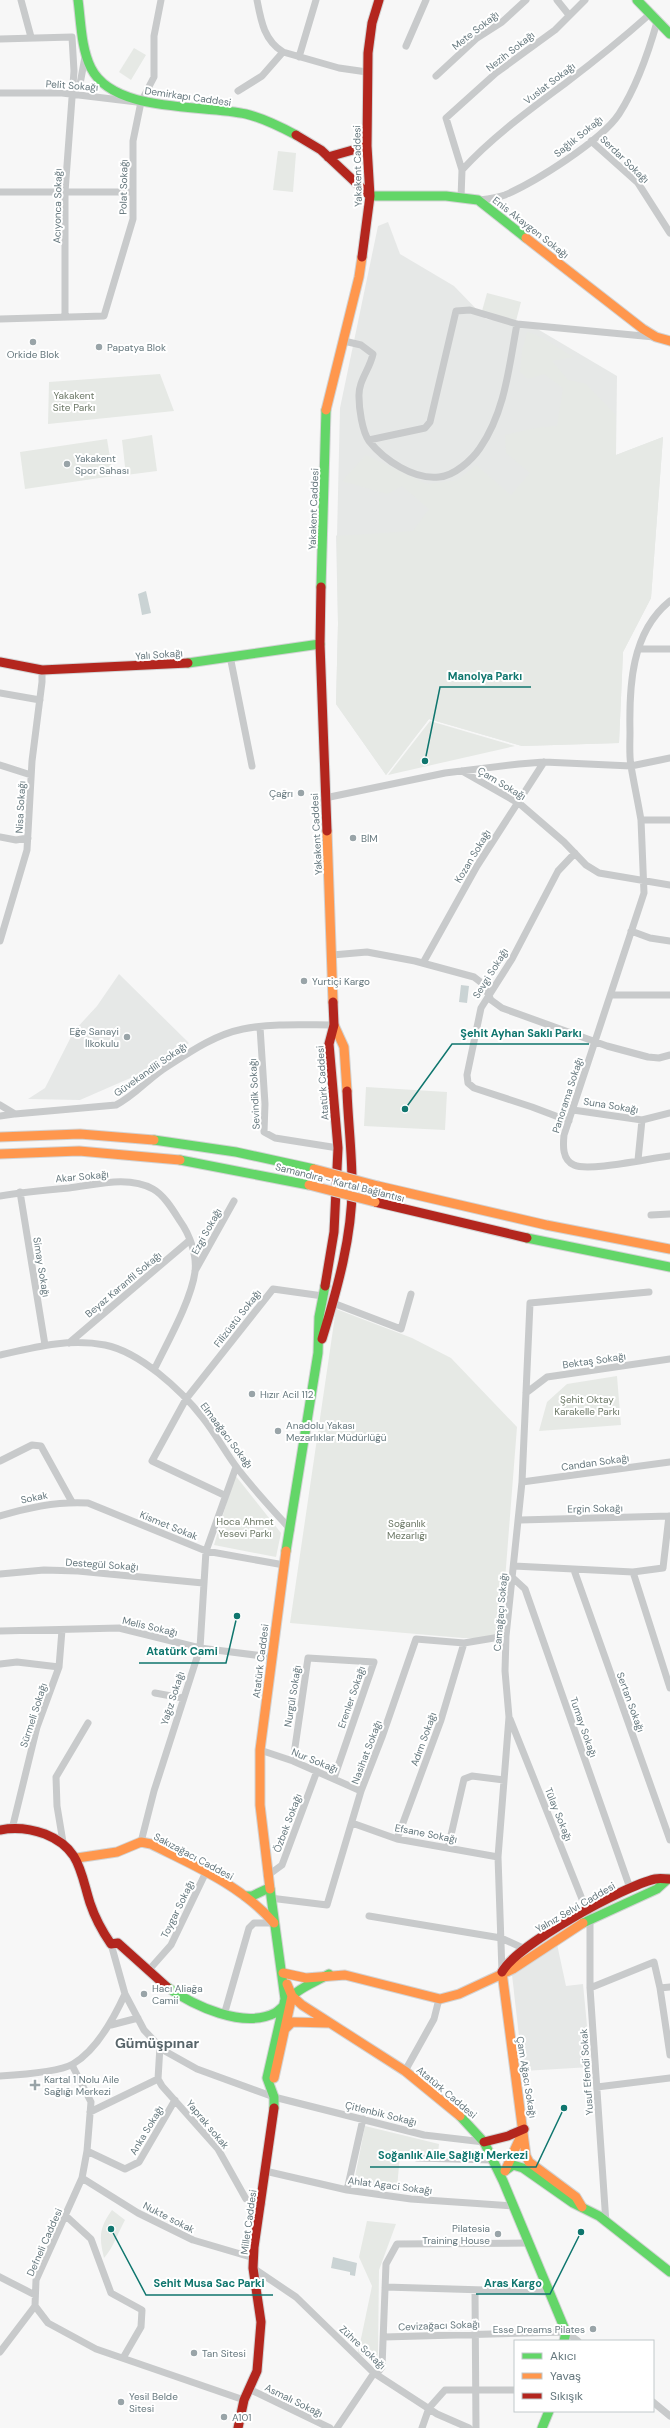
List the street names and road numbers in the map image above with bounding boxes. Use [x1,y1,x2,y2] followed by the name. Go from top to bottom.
[449,8,501,53] street label: Mete Sokağı
[483,28,537,74] street label: Nezih Sokağı
[521,60,578,107] street label: Vuslat Sokağı
[45,77,99,94] street label: Pelit Sokağı
[144,84,232,109] street label: Demirkapı Caddesi
[551,113,605,160] street label: Sağlık Sokağı
[350,125,365,207] street label: Yakakent Caddesi
[597,133,652,186] street label: Serdar Sokağı
[117,159,130,215] street label: Polat Sokağı
[50,168,65,244] street label: Acıyonca Sokağı
[490,194,571,261] street label: Enis Akaygen Sokağı
[306,468,321,550] street label: Yakakent Caddesi
[135,646,183,663] street label: Yalı Sokağı
[475,764,528,803] street label: Çam Sokağı
[13,781,28,834] street label: Nisa Sokağı
[308,793,325,875] street label: Yakakent Caddesi
[451,827,493,885] street label: Kozan Sokağı
[470,946,511,1001] street label: Sevgi Sokağı
[111,1039,189,1099] street label: Güvekandili Sokağı
[313,1045,332,1121] street label: Atatürk Caddesi
[549,1056,586,1135] street label: Panorama Sokağı
[246,1058,263,1130] street label: Sevindik Sokağı
[583,1095,639,1116] street label: Suna Sokağı
[274,1160,406,1205] street label: Samandıra - Kartal Bağlantısı
[55,1168,109,1185] street label: Akar Sokağı
[188,1206,224,1257] street label: Ezgi Sokağı
[30,1236,53,1298] street label: Simay Sokağı
[82,1249,164,1320] street label: Beyaz Karanfil Sokağı
[211,1287,264,1350] street label: Filizüstü Sokağı
[562,1350,627,1371] street label: Bektaş Sokağı
[198,1400,256,1471] street label: Elmaağacı Sokağı
[560,1451,630,1474] street label: Candan Sokağı
[19,1489,49,1506] street label: Sokak
[567,1502,623,1515] street label: Ergin Sokağı
[138,1508,200,1543] street label: Kismet Sokak
[65,1555,139,1574] street label: Destegül Sokağı
[491,1572,510,1652] street label: Camağaçı Sokağı
[121,1614,179,1639] street label: Melis Sokağı
[249,1623,272,1699] street label: Atatürk Caddesi
[281,1664,304,1728] street label: Nurgül Sokağı
[335,1664,368,1730] street label: Erenler Sokağı
[158,1670,187,1727] street label: Yağız Sokağı
[614,1670,647,1734] street label: Sertan Sokağı
[17,1681,50,1749] street label: Sürmeli Sokağı
[567,1695,600,1759] street label: Tumay Sokağı
[408,1710,439,1768] street label: Adım Sokağı
[348,1718,385,1786] street label: Nasihat Sokağı
[290,1745,340,1776] street label: Nur Sokağı
[542,1786,575,1843] street label: Tülay Sokağı
[270,1792,305,1854] street label: Özbek Sokağı
[394,1821,458,1846] street label: Efsane Sokağı
[152,1830,236,1883] street label: Sakızağacı Caddesi
[158,1878,197,1940] street label: Toygar Sokağı
[533,1879,618,1936] street label: Yalnız Selvi Caddesi
[577,2028,596,2116] street label: Yusuf Efendi Sokak
[514,2035,539,2119] street label: Çam Ağacı Sokağı
[414,2063,479,2121] street label: Atatürk Caddesi
[183,2097,232,2151] street label: Yaprak sokak
[344,2098,418,2129] street label: Çitlenbik Sokağı
[127,2103,166,2157] street label: Anka Sokağı
[347,2174,433,2197] street label: Ahlat Agaci Sokağı
[237,2189,259,2255] street label: Millet Caddesi
[141,2199,197,2236] street label: Nukte sokak
[24,2206,65,2278] street label: Defneli Caddesi
[398,2318,480,2333] street label: Cevizağacı Sokağı
[337,2323,389,2372] street label: Zühre Sokağı
[263,2381,325,2420] street label: Asmalı Sokağı

